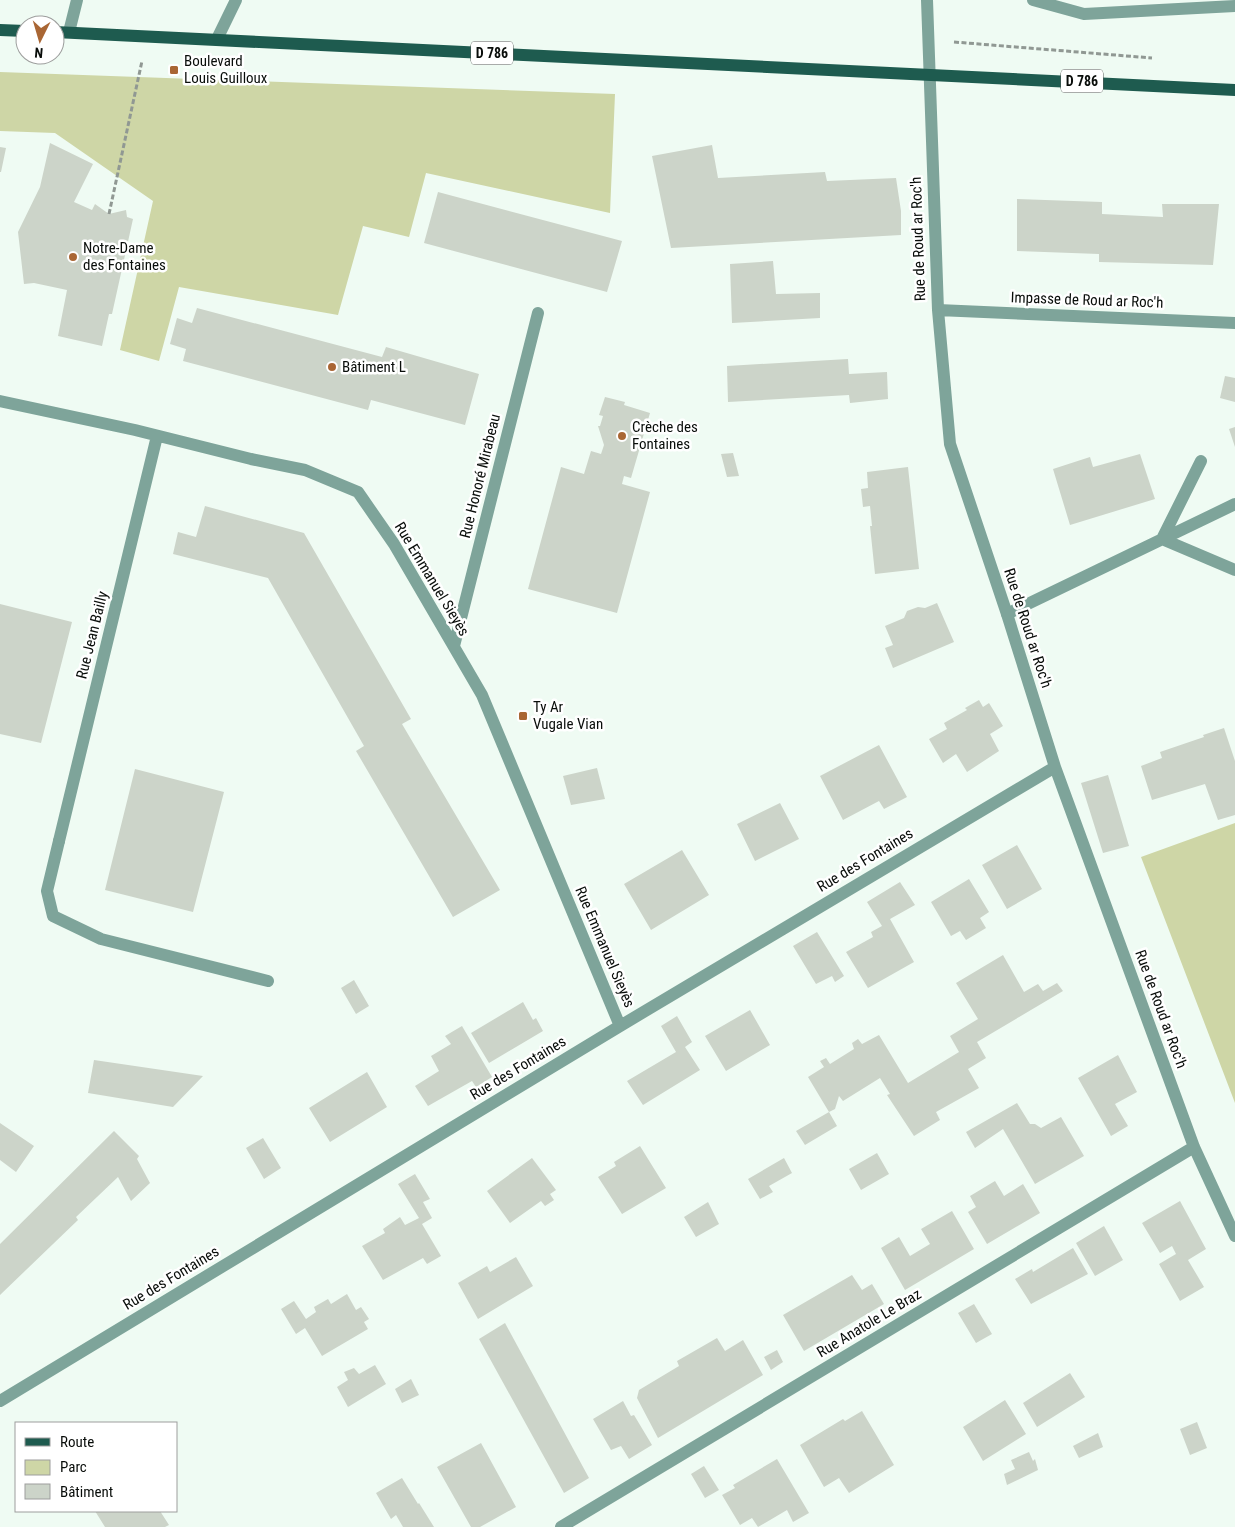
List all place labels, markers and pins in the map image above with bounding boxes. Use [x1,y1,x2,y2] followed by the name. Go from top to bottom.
[184,52,268,87] place label: Boulevard Louis Guilloux
[168,64,180,76] marker: Boulevard Louis Guilloux
[83,239,166,274] place label: Notre-Dame des Fontaines
[67,251,79,263] marker: Notre-Dame des Fontaines
[342,358,406,376] place label: Bâtiment L
[326,361,338,373] marker: Bâtiment L
[632,418,698,453] place label: Crèche des Fontaines
[616,430,628,442] marker: Crèche des Fontaines
[533,698,603,733] place label: Ty Ar Vugale Vian
[517,710,529,722] marker: Ty Ar Vugale Vian

